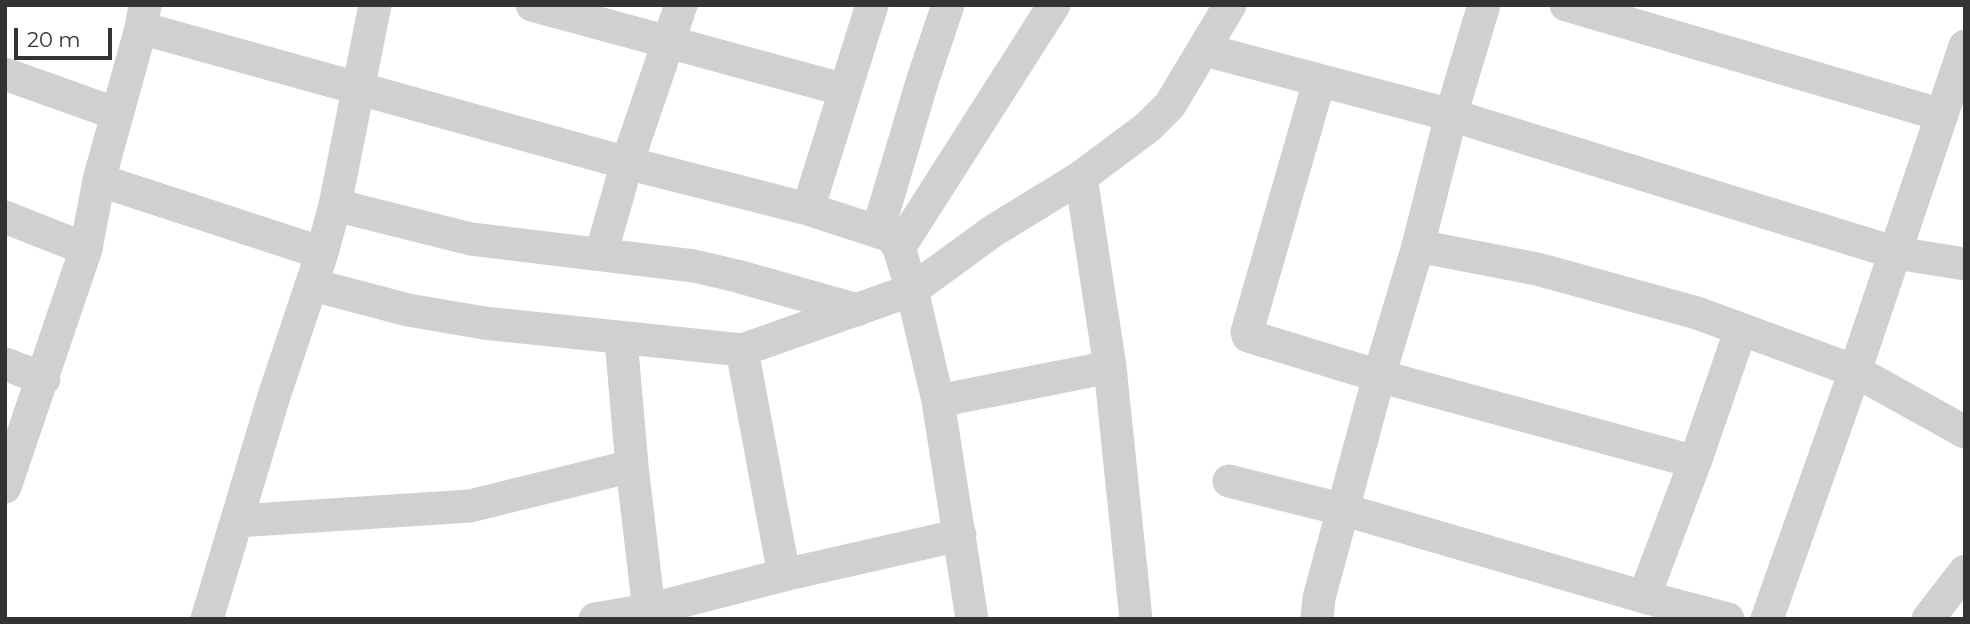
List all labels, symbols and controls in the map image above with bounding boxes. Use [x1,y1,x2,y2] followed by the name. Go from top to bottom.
[18,14,116,58] scale bar
[27,27,81,52] text: 20 m

